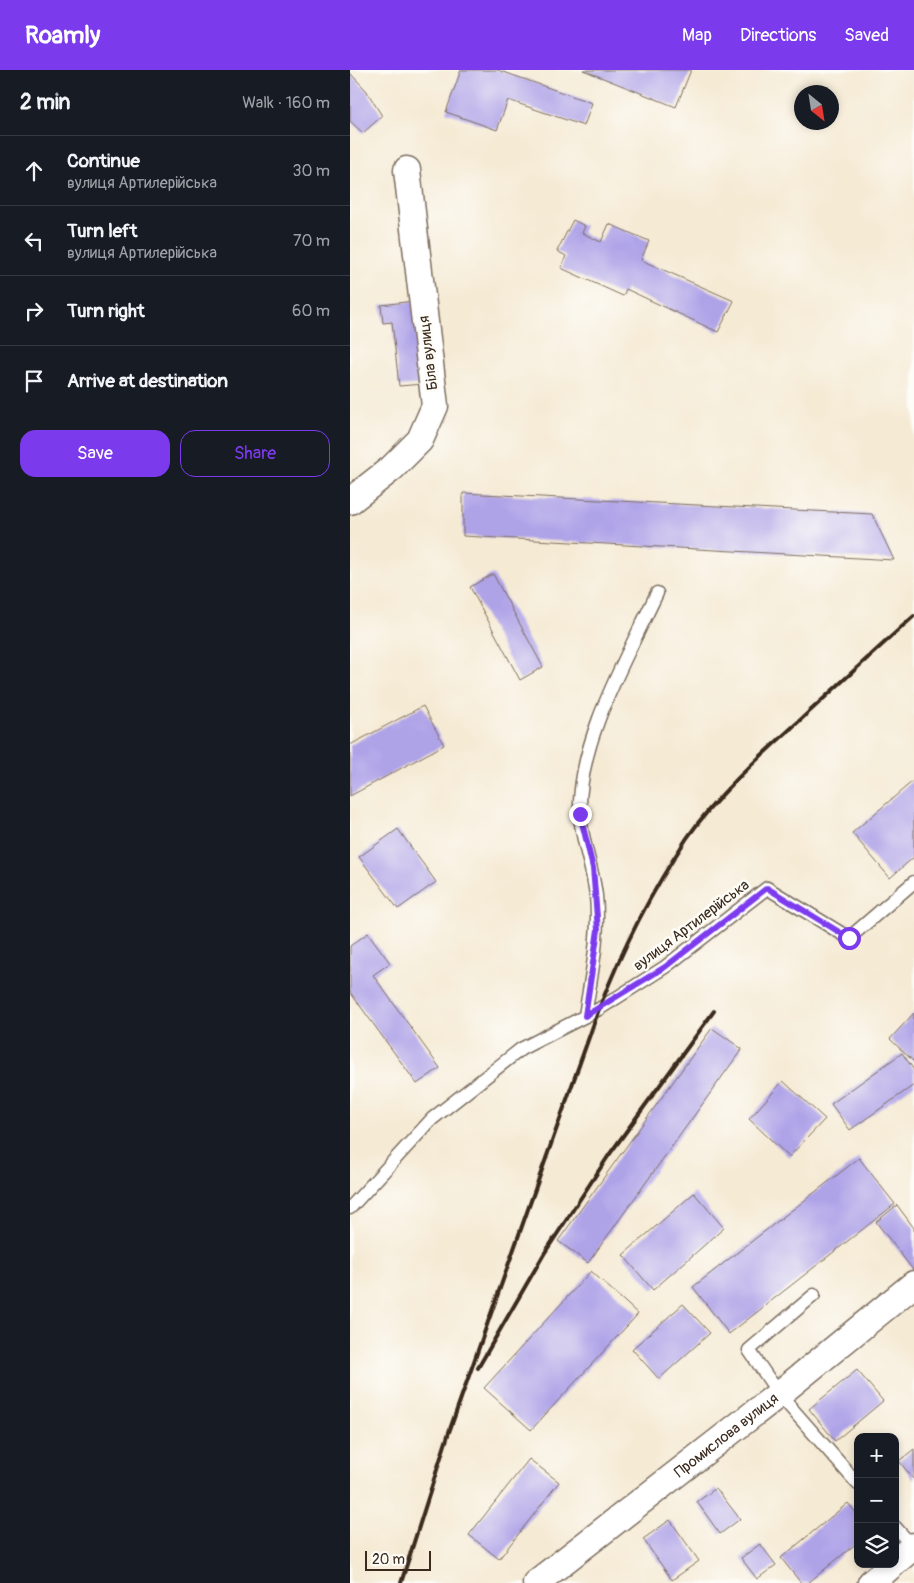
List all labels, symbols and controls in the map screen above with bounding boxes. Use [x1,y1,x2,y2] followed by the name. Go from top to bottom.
[25,21,100,50] text: Roamly
[682,24,712,47] text: Map
[740,24,816,47] text: Directions
[844,24,889,47] text: Saved
[794,85,839,130] north arrow
[20,89,70,116] text: 2 min
[242,93,330,113] text: Walk · 160 m
[67,149,140,173] text: Continue
[20,157,48,185] icon: ahead
[292,161,330,181] text: 30 m
[67,173,217,193] text: вулиця Артилерійська
[67,219,137,243] text: Turn left
[20,227,48,255] icon: left
[293,231,330,251] text: 70 m
[67,243,217,263] text: вулиця Артилерійська
[20,297,48,325] icon: right
[67,299,145,323] text: Turn right
[292,301,330,321] text: 60 m
[415,315,442,391] street label: Біла вулиця
[20,367,48,395] icon: arrive
[67,369,228,393] text: Arrive at destination
[20,430,170,477] button: Save
[180,430,330,477] button: Share
[569,803,592,826] route end
[629,876,753,975] street label: вулиця Артилерійська
[838,927,861,950] route start
[671,1389,782,1482] street label: Промислова вулиця
[854,1433,899,1568] map controls
[854,1433,899,1478] button: +
[854,1478,899,1523] button: −
[854,1523,899,1568] button: layers
[365,1548,431,1571] scale bar
[372,1551,405,1568] text: 20 m

